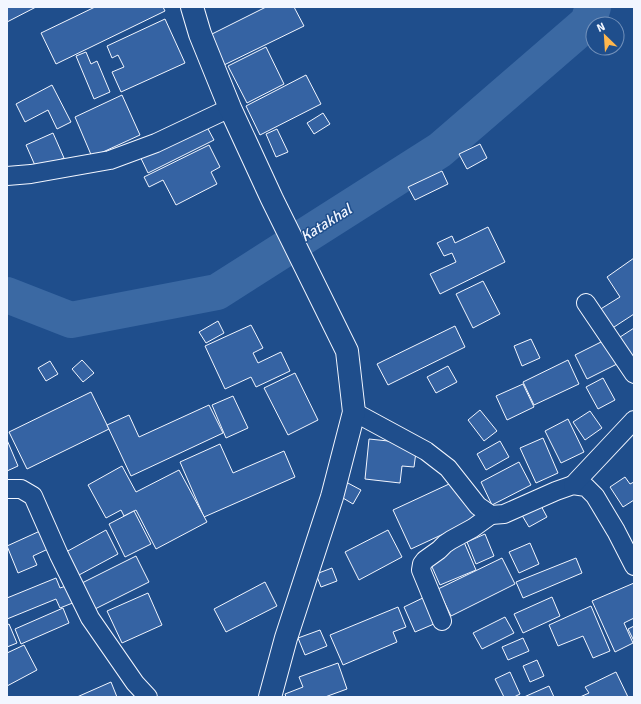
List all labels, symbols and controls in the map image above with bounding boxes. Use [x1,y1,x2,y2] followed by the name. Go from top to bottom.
[585,16,625,56] north arrow
[595,20,607,35] text: N
[297,199,356,246] water label: Katakhal

